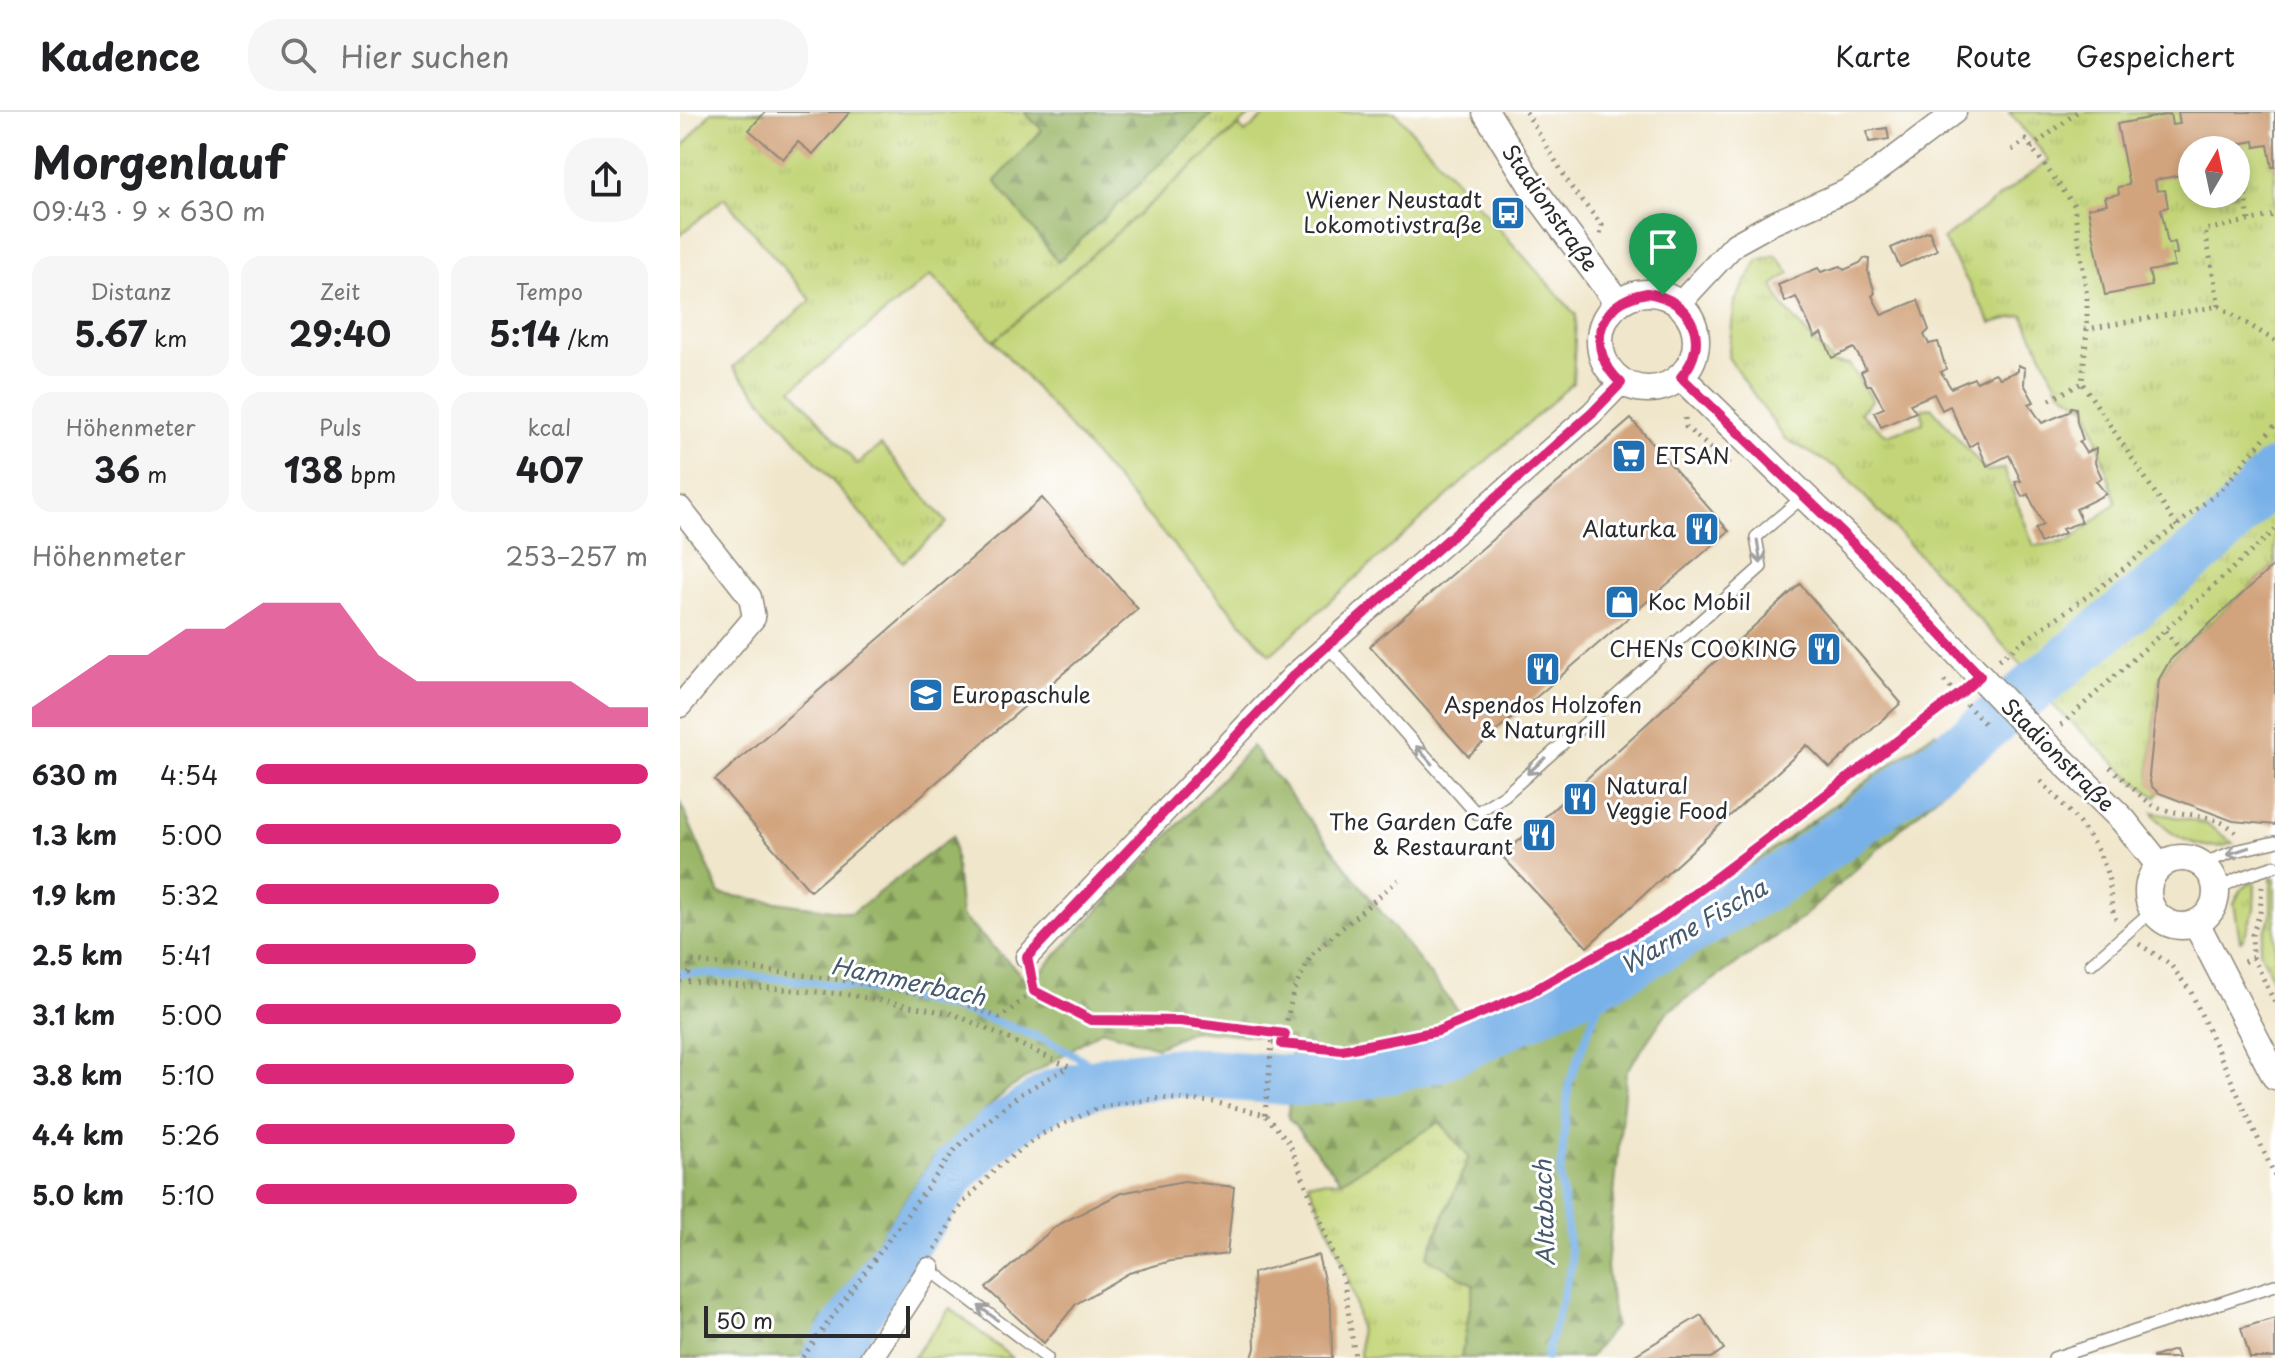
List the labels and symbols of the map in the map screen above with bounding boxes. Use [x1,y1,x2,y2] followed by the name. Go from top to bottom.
[2178,136,2250,208] north arrow
[1495,137,1608,278] street label: Stadionstraße
[1303,182,1482,240] place label: Wiener Neustadt Lokomotivstraße
[1489,194,1527,232] bus stop icon: Wiener Neustadt Lokomotivstraße
[1629,213,1697,295] pin
[1610,437,1648,475] supermarket icon: ETSAN
[1655,438,1730,471] place label: ETSAN
[1683,510,1721,548] restaurant icon: Alaturka
[1582,511,1676,544] place label: Alaturka
[1752,539,1767,564] one-way arrow
[1603,583,1641,621] shop icon: Koc Mobil
[1648,584,1751,617] place label: Koc Mobil
[1805,630,1843,668] restaurant icon: CHENs COOKING
[1609,631,1798,664] place label: CHENs COOKING
[1524,650,1562,688] restaurant icon: Aspendos Holzofen & Naturgrill
[907,676,945,714] school or university icon: Europaschule
[952,677,1091,710] place label: Europaschule
[1444,687,1642,745] place label: Aspendos Holzofen & Naturgrill
[1995,690,2123,818] street label: Stadionstraße
[1415,745,1433,765] one-way arrow
[1526,757,1546,776] one-way arrow
[1606,768,1728,826] place label: Natural Veggie Food
[1561,780,1599,818] restaurant icon: Natural Veggie Food
[1329,804,1513,862] place label: The Garden Cafe & Restaurant
[1520,816,1558,854] restaurant icon: The Garden Cafe & Restaurant
[2226,845,2251,859] one-way arrow
[1613,868,1774,982] water label: Warme Fischa
[828,946,990,1014] water label: Hammerbach
[1523,1158,1563,1267] water label: Altabach
[704,1302,910,1338] scale bar
[978,1305,999,1322] one-way arrow

